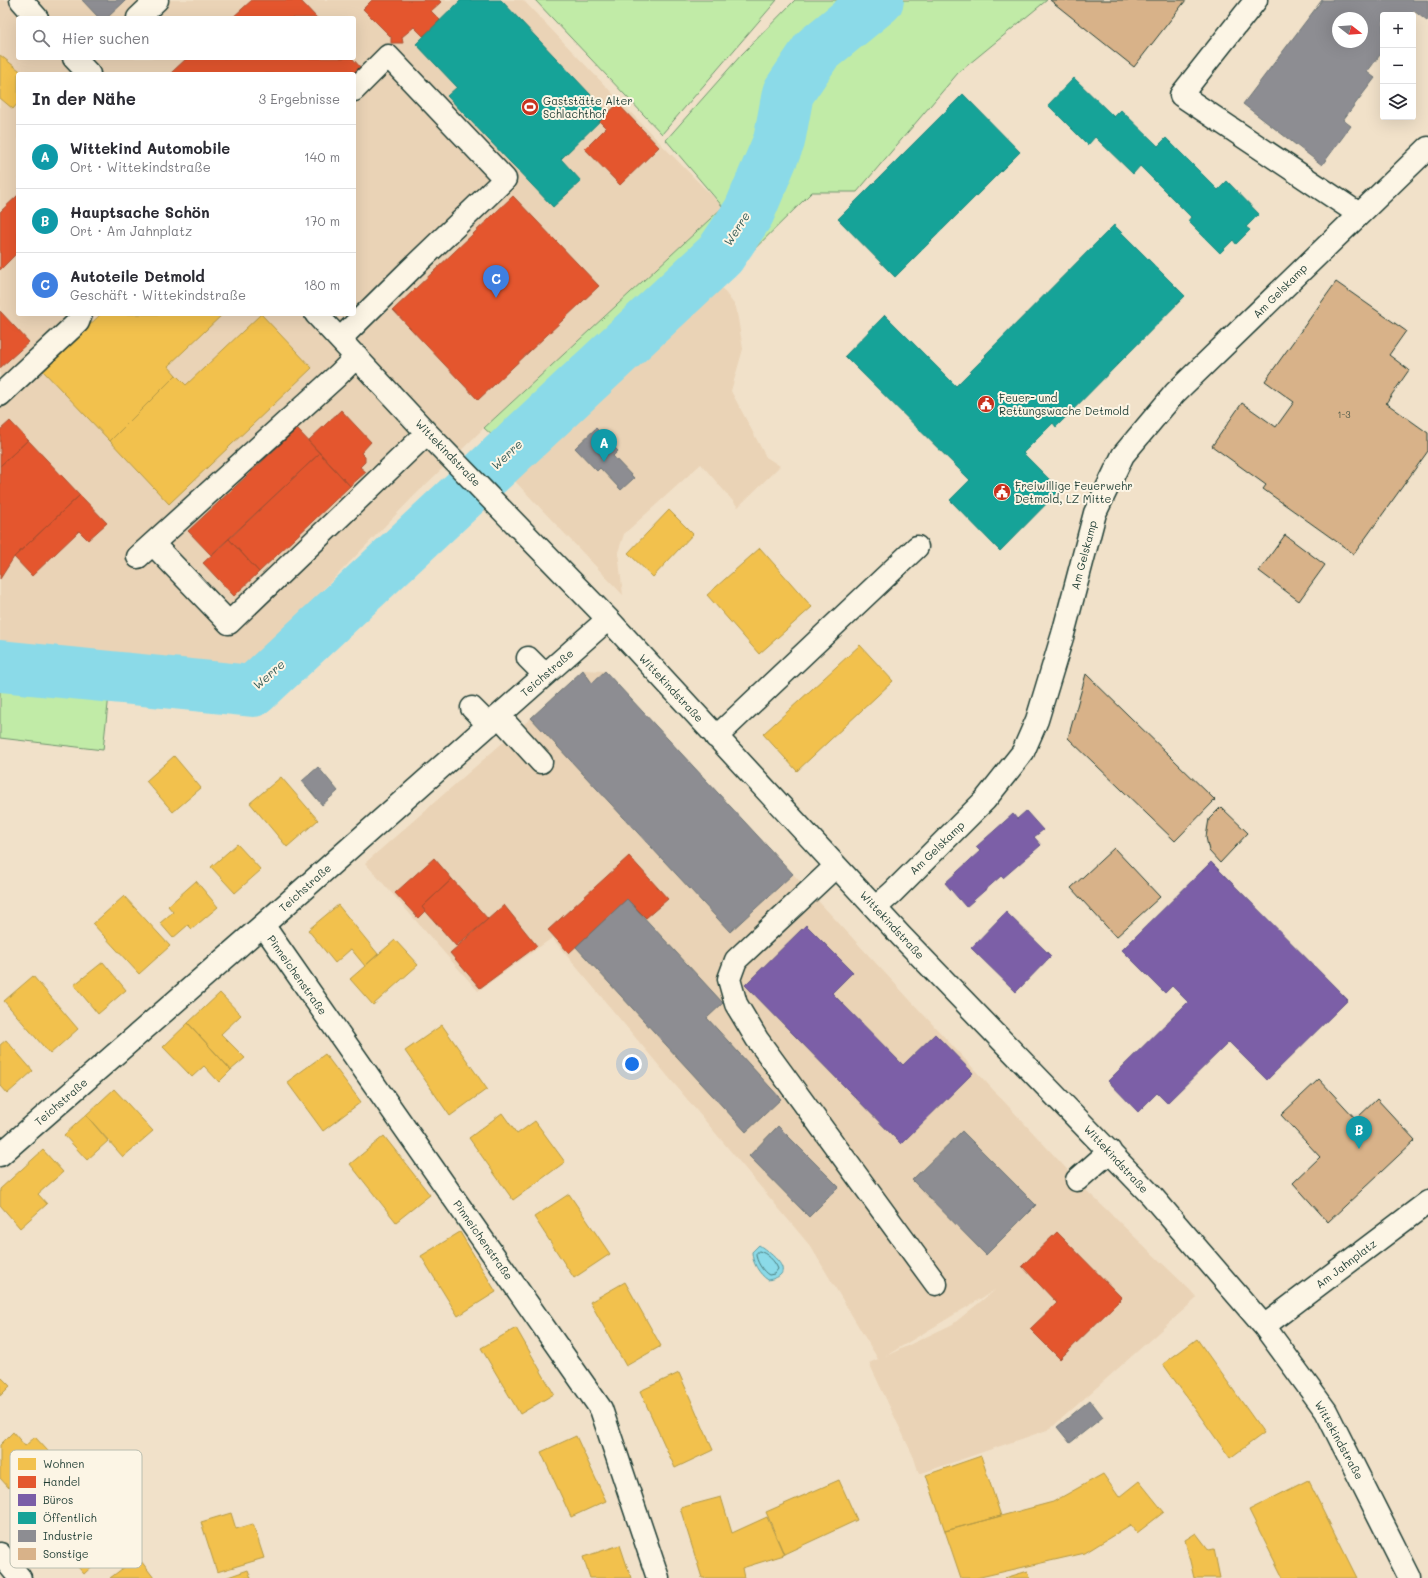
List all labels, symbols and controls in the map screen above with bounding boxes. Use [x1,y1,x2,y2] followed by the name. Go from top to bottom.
[1332,12,1368,48] north arrow
[1380,12,1416,120] map controls
[1380,12,1416,48] button: +
[16,16,356,60] search box
[30,27,52,49] icon: search
[62,28,149,48] text: Hier suchen
[1380,48,1416,84] button: −
[1380,84,1416,120] button: layers
[32,87,136,109] text: In der Nähe
[259,90,340,107] text: 3 Ergebnisse
[543,93,633,121] place label: Gaststätte Alter Schlachthof
[520,97,540,117] sports icon: Gaststätte Alter Schlachthof
[70,138,230,158] text: Wittekind Automobile
[40,148,50,165] text: A
[304,148,340,165] text: 140 m
[70,158,211,175] text: Ort · Wittekindstraße
[70,202,210,222] text: Hauptsache Schön
[719,208,753,249] water label: Werre
[41,212,49,229] text: B
[304,212,340,229] text: 170 m
[70,222,192,239] text: Ort · Am Jahnplatz
[1249,260,1310,321] street label: Am Gelskamp
[483,265,509,298] pin: C
[70,266,205,286] text: Autoteile Detmold
[40,276,50,293] text: C
[304,276,340,293] text: 180 m
[70,286,246,303] text: Geschäft · Wittekindstraße
[999,390,1129,418] place label: Feuer- und Rettungswache Detmold
[976,394,996,414] public building icon: Feuer- und Rettungswache Detmold
[1337,409,1351,420] house number: 1-3
[412,416,484,490] street label: Wittekindstraße
[591,429,617,462] pin: A
[487,436,525,473] water label: Werre
[1015,478,1133,506] place label: Freiwillige Feuerwehr Detmold, LZ Mitte
[992,482,1012,502] public building icon: Freiwillige Feuerwehr Detmold, LZ Mitte
[1067,518,1100,591] street label: Am Gelskamp
[517,645,576,700] street label: Teichstraße
[636,650,707,725] street label: Wittekindstraße
[249,656,288,693] water label: Werre
[906,817,968,878] street label: Am Gelskamp
[275,860,334,915] street label: Teichstraße
[857,887,928,962] street label: Wittekindstraße
[264,932,331,1018] street label: Pinneichenstraße
[622,1054,642,1074] your location
[31,1074,90,1129] street label: Teichstraße
[1346,1116,1372,1149] pin: B
[1081,1121,1152,1196] street label: Wittekindstraße
[450,1197,517,1283] street label: Pinneichenstraße
[1312,1236,1379,1291] street label: Am Jahnplatz
[1312,1398,1367,1482] street label: Wittekindstraße
[10,1450,142,1568] legend
[43,1456,84,1471] text: Wohnen
[43,1474,80,1489] text: Handel
[43,1492,73,1507] text: Büros
[43,1510,97,1525] text: Öffentlich
[43,1528,93,1543] text: Industrie
[43,1546,89,1561] text: Sonstige

